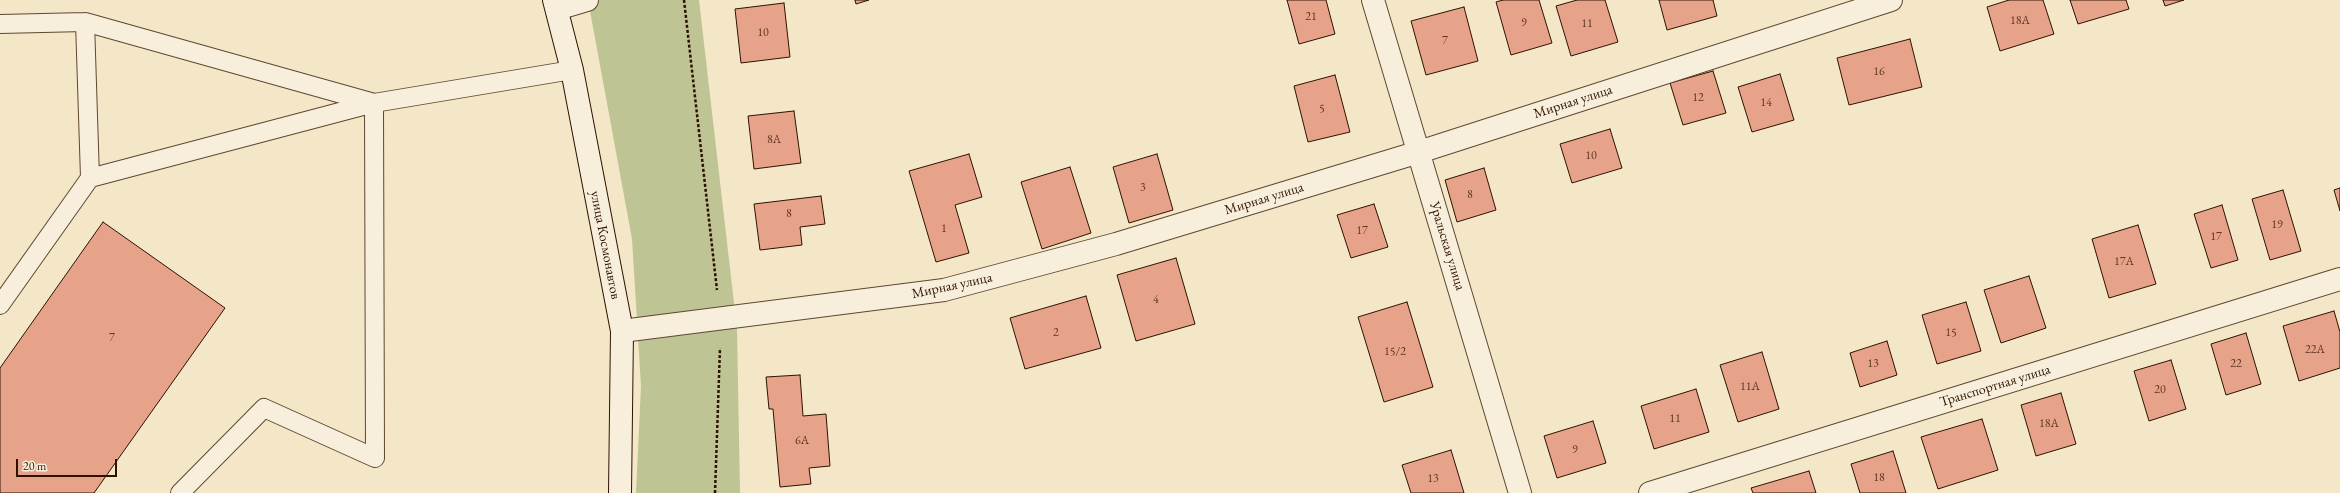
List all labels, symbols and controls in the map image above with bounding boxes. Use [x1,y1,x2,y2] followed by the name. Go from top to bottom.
[1305,10,1317,24] house number: 21
[2010,14,2030,28] house number: 18А
[1521,16,1527,30] house number: 9
[1581,17,1593,31] house number: 11
[757,26,769,40] house number: 10
[1442,34,1448,48] house number: 7
[1873,65,1885,79] house number: 16
[1531,81,1615,123] street label: Мирная улица
[1692,91,1704,105] house number: 12
[1760,96,1772,110] house number: 14
[1319,102,1325,116] house number: 5
[767,133,781,147] house number: 8А
[1585,149,1597,163] house number: 10
[1222,179,1306,219] street label: Мирная улица
[1140,181,1146,195] house number: 3
[1467,188,1473,202] house number: 8
[586,189,624,301] street label: улица Космонавтов
[1426,200,1468,292] street label: Уральская улица
[786,207,792,221] house number: 8
[2271,218,2283,232] house number: 19
[941,222,947,236] house number: 1
[1356,224,1368,238] house number: 17
[2210,230,2222,244] house number: 17
[2114,255,2134,269] house number: 17А
[910,269,994,303] street label: Мирная улица
[1153,293,1159,307] house number: 4
[1053,326,1059,340] house number: 2
[1945,326,1957,340] house number: 15
[109,331,115,345] house number: 7
[2305,343,2325,357] house number: 22А
[1384,345,1406,359] house number: 15/2
[1867,357,1879,371] house number: 13
[2230,357,2242,371] house number: 22
[1938,361,2052,411] street label: Транспортная улица
[1740,380,1760,394] house number: 11А
[2154,383,2166,397] house number: 20
[1669,412,1681,426] house number: 11
[2039,417,2059,431] house number: 18А
[795,434,809,448] house number: 6А
[1572,443,1578,457] house number: 9
[18,451,119,477] scale bar
[23,458,46,474] text: 20 m
[1873,471,1885,485] house number: 18
[1427,472,1439,486] house number: 13

